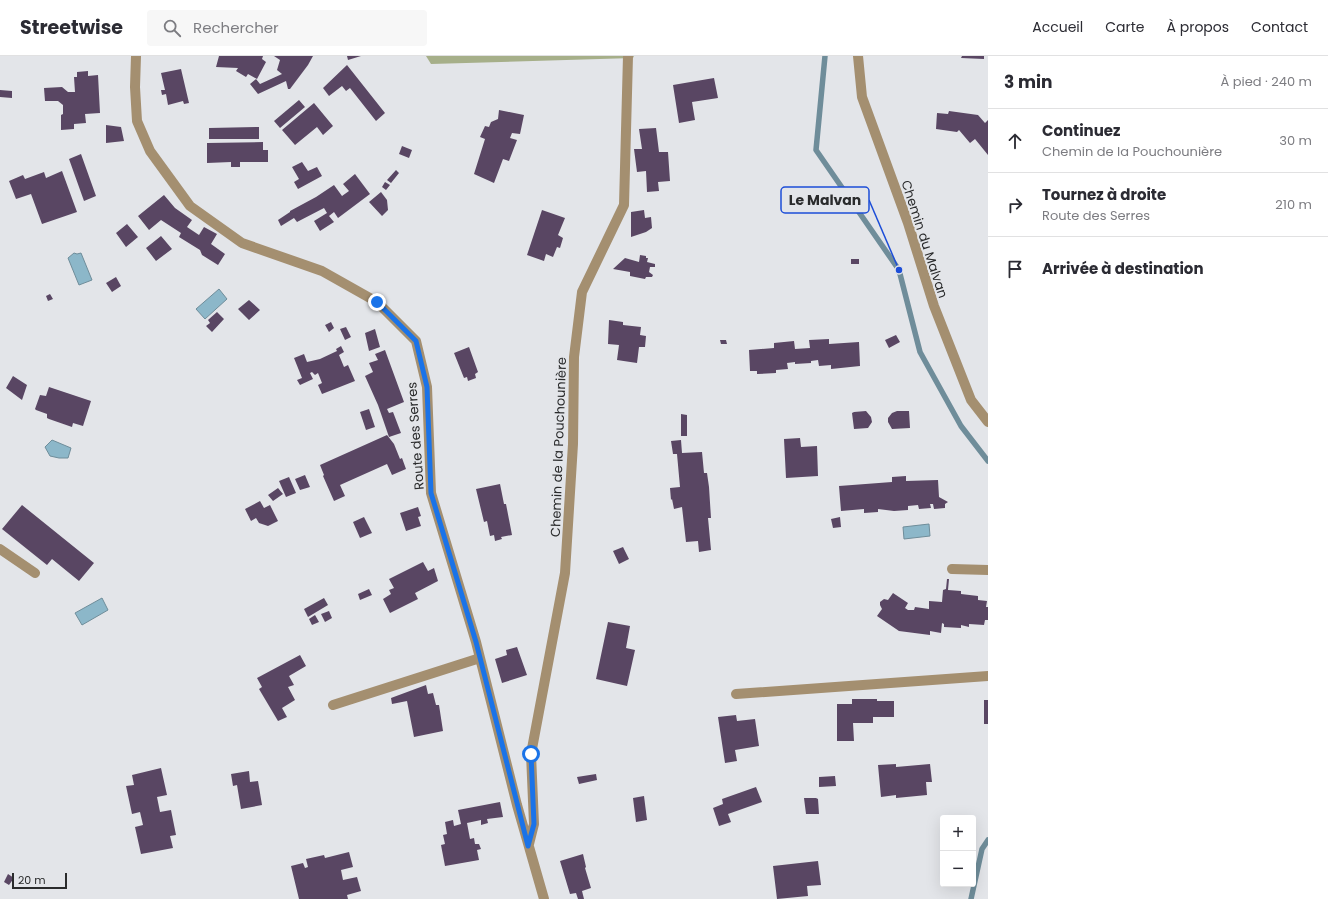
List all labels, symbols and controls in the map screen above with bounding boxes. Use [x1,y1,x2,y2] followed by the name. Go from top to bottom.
[147,10,427,46] search box
[20,14,123,41] text: Streetwise
[161,17,183,39] icon: search
[193,17,279,38] text: Rechercher
[1032,17,1083,37] text: Accueil
[1105,17,1145,37] text: Carte
[1167,17,1229,37] text: À propos
[1251,17,1308,37] text: Contact
[1004,70,1052,94] text: 3 min
[1221,72,1312,91] text: À pied · 240 m
[1042,120,1121,141] text: Continuez
[1004,130,1026,152] icon: ahead
[1279,131,1312,150] text: 30 m
[1042,142,1222,161] text: Chemin de la Pouchounière
[896,178,953,301] street label: Chemin du Malvan
[1042,184,1166,205] text: Tournez à droite
[781,187,869,213] callout: Le Malvan
[789,190,861,210] text: Le Malvan
[1004,194,1026,216] icon: right
[1275,195,1312,214] text: 210 m
[1042,206,1150,225] text: Route des Serres
[1004,258,1026,280] icon: arrive
[1042,258,1204,279] text: Arrivée à destination
[368,293,386,311] route end
[546,357,571,537] street label: Chemin de la Pouchounière
[402,381,429,491] street label: Route des Serres
[522,745,540,763] route start
[940,815,976,887] map controls
[940,815,976,851] button: +
[940,851,976,887] button: −
[12,871,67,890] scale bar
[18,872,46,888] text: 20 m

